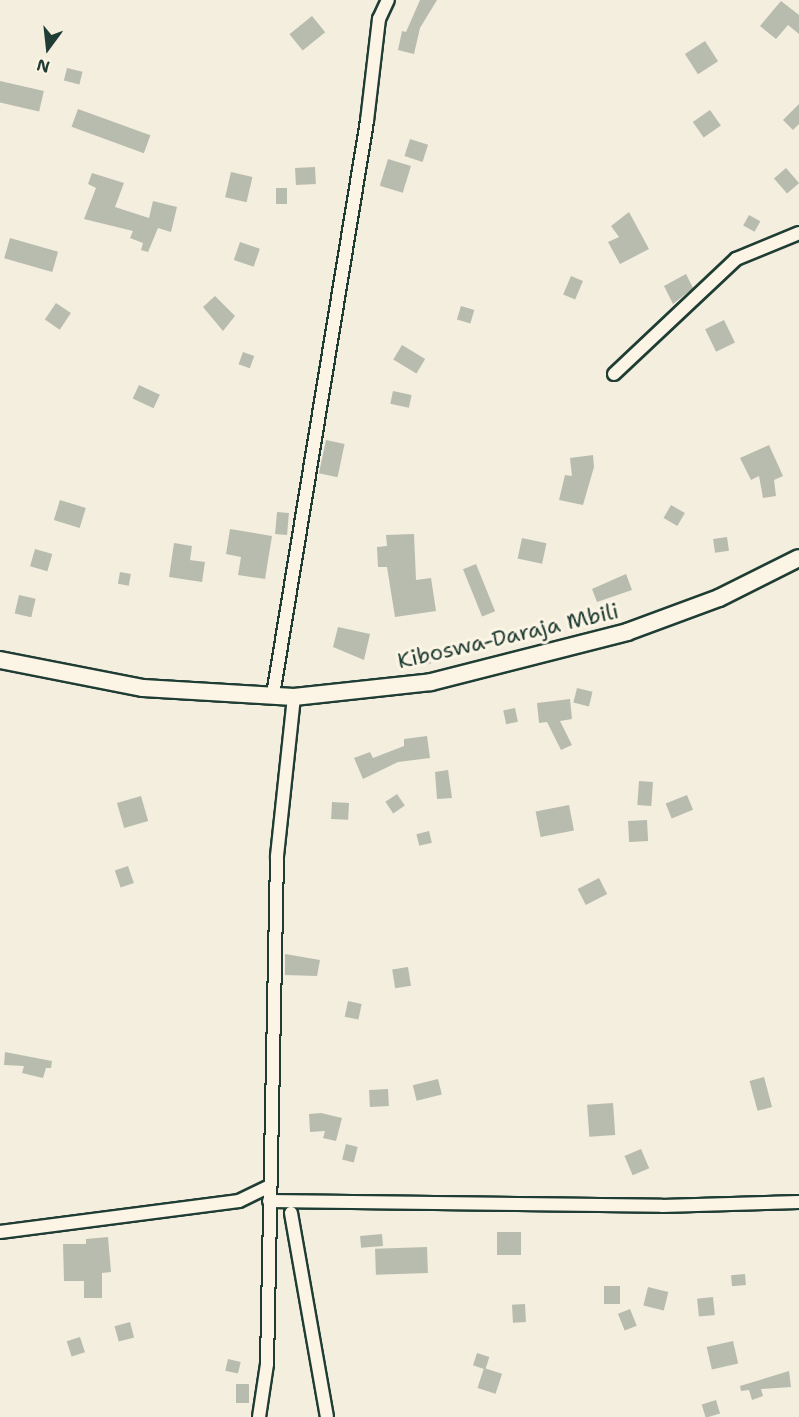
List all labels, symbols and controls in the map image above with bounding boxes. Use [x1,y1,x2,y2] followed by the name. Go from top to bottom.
[18,18,78,78] north arrow
[34,54,52,78] text: N
[395,598,621,674] street label: Kiboswa-Daraja Mbili

